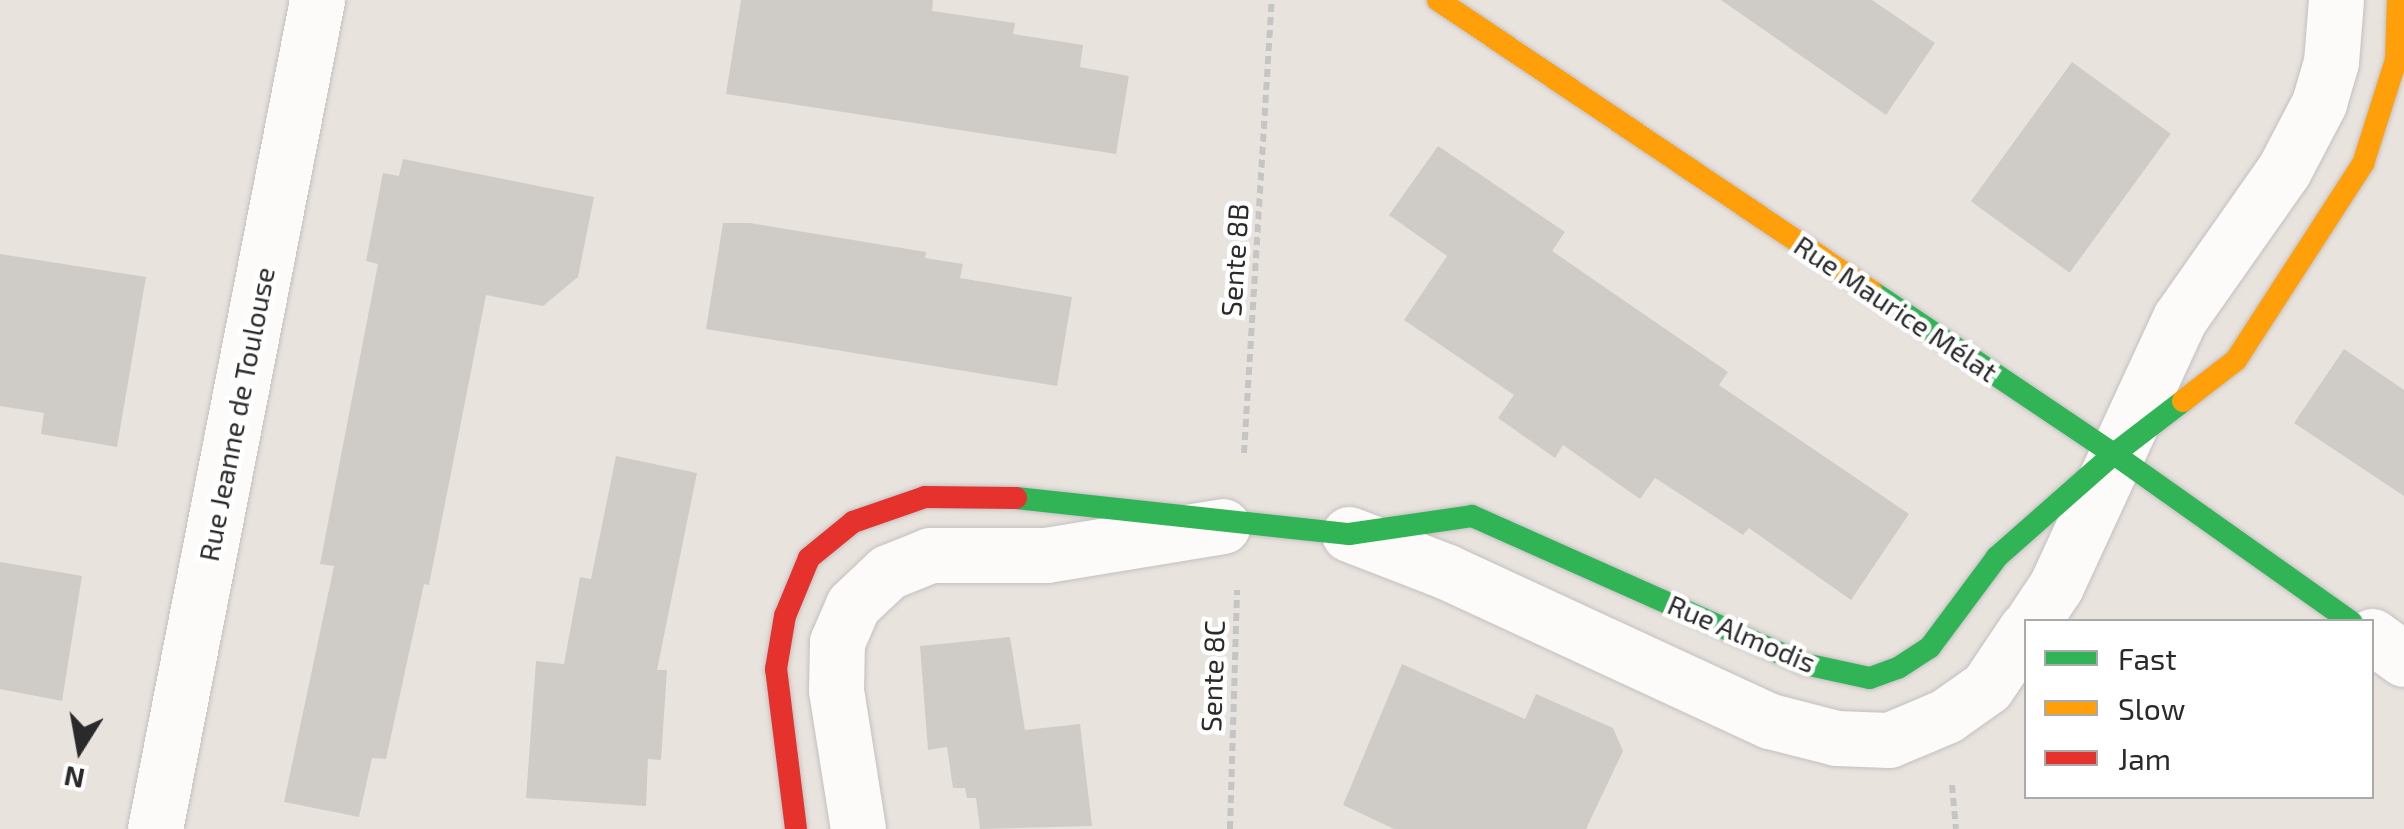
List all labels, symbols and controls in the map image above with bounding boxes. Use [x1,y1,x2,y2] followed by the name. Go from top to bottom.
[1213,202,1255,318] street label: Sente 8B
[1788,228,2004,388] street label: Rue Maurice Mélat
[191,264,281,564] street label: Rue Jeanne de Toulouse
[1663,587,1821,679] street label: Rue Almodis
[1193,619,1231,733] street label: Sente 8C
[2024,619,2374,799] legend
[2118,640,2177,676] text: Fast
[2118,690,2185,726] text: Slow
[30,699,130,799] north arrow
[2118,740,2171,776] text: Jam
[61,760,87,797] text: N

